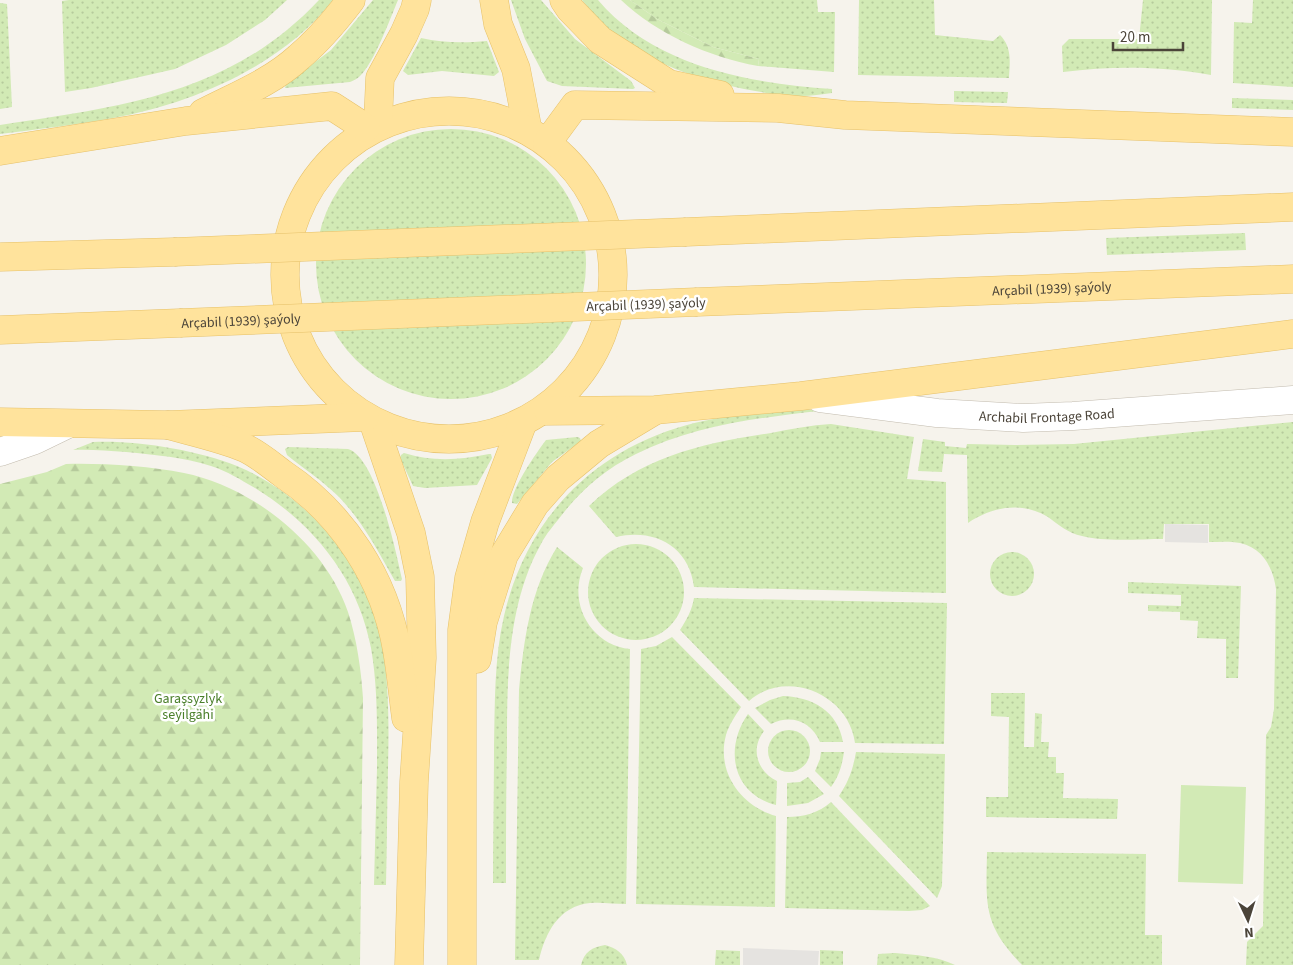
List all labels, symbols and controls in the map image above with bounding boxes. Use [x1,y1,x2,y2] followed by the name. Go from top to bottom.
[1113,20,1183,52] scale bar
[1120,27,1150,48] text: 20 m
[992,277,1112,302] street label: Arçabil (1939) şaýoly
[586,293,707,317] street label: Arçabil (1939) şaýoly
[181,309,302,334] street label: Arçabil (1939) şaýoly
[978,404,1115,429] street label: Archabil Frontage Road
[154,689,222,725] park label: Garaşsyzlyk seýilgähi
[1223,895,1273,945] north arrow
[1243,922,1254,942] text: N

